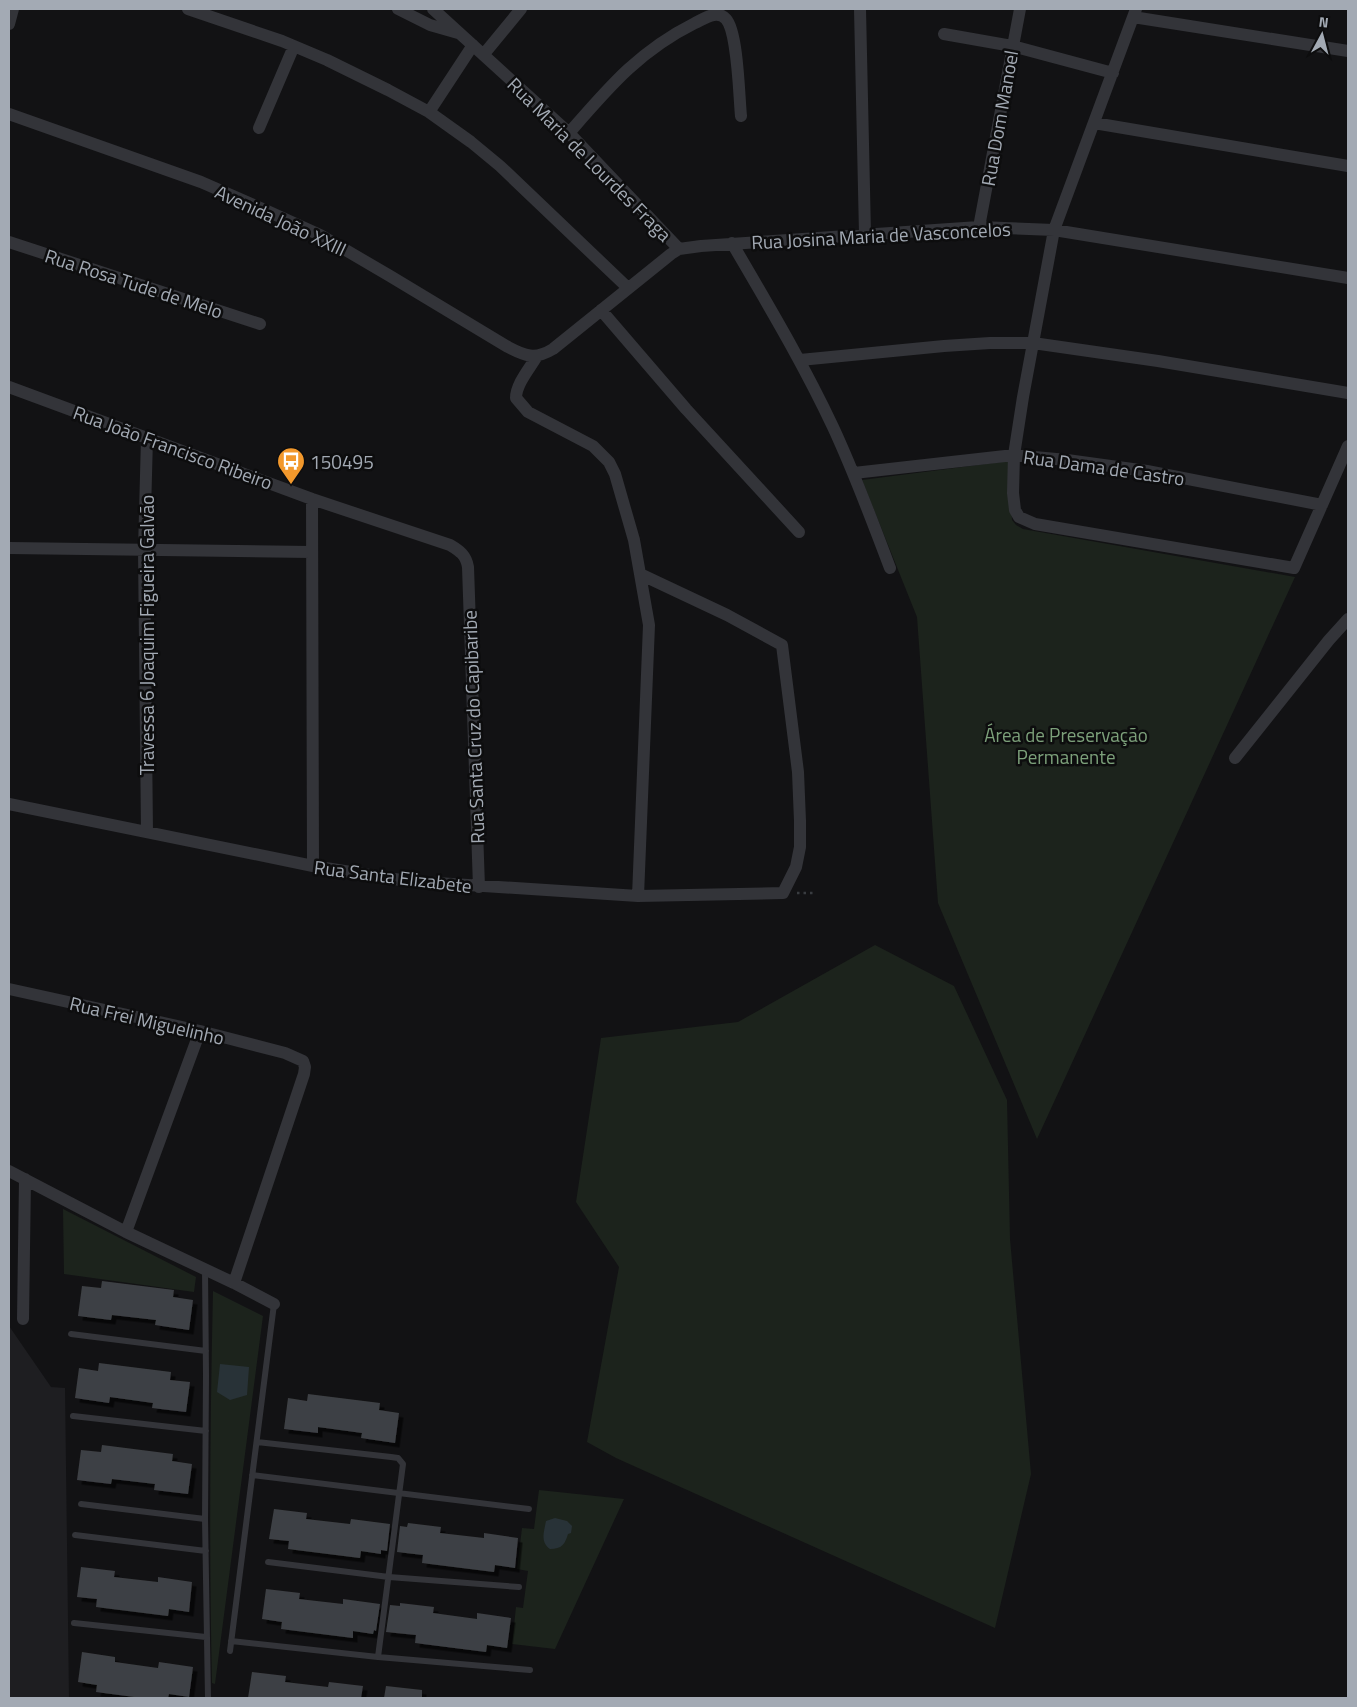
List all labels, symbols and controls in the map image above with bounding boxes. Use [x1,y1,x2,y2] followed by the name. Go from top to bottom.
[1297,10,1347,60] north arrow
[1318,11,1330,33] text: N
[973,48,1025,188] street label: Rua Dom Manoel
[501,70,679,248] street label: Rua Maria de Lourdes Fraga
[211,177,351,263] street label: Avenida João XXIII
[751,214,1012,256] street label: Rua Josina Maria de Vasconcelos
[41,241,227,325] street label: Rua Rosa Tude de Melo
[69,397,277,497] street label: Rua João Francisco Ribeiro
[1022,441,1186,493] street label: Rua Dama de Castro
[276,446,306,485] bus stop icon: 150495
[310,447,374,476] place label: 150495
[132,495,161,775] street label: Travessa 6 Joaquim Figueira Galvão
[454,610,492,844] street label: Rua Santa Cruz do Capibaribe
[984,720,1148,771] park label: Área de Preservação Permanente
[312,852,474,900] street label: Rua Santa Elizabete
[67,988,227,1052] street label: Rua Frei Miguelinho

